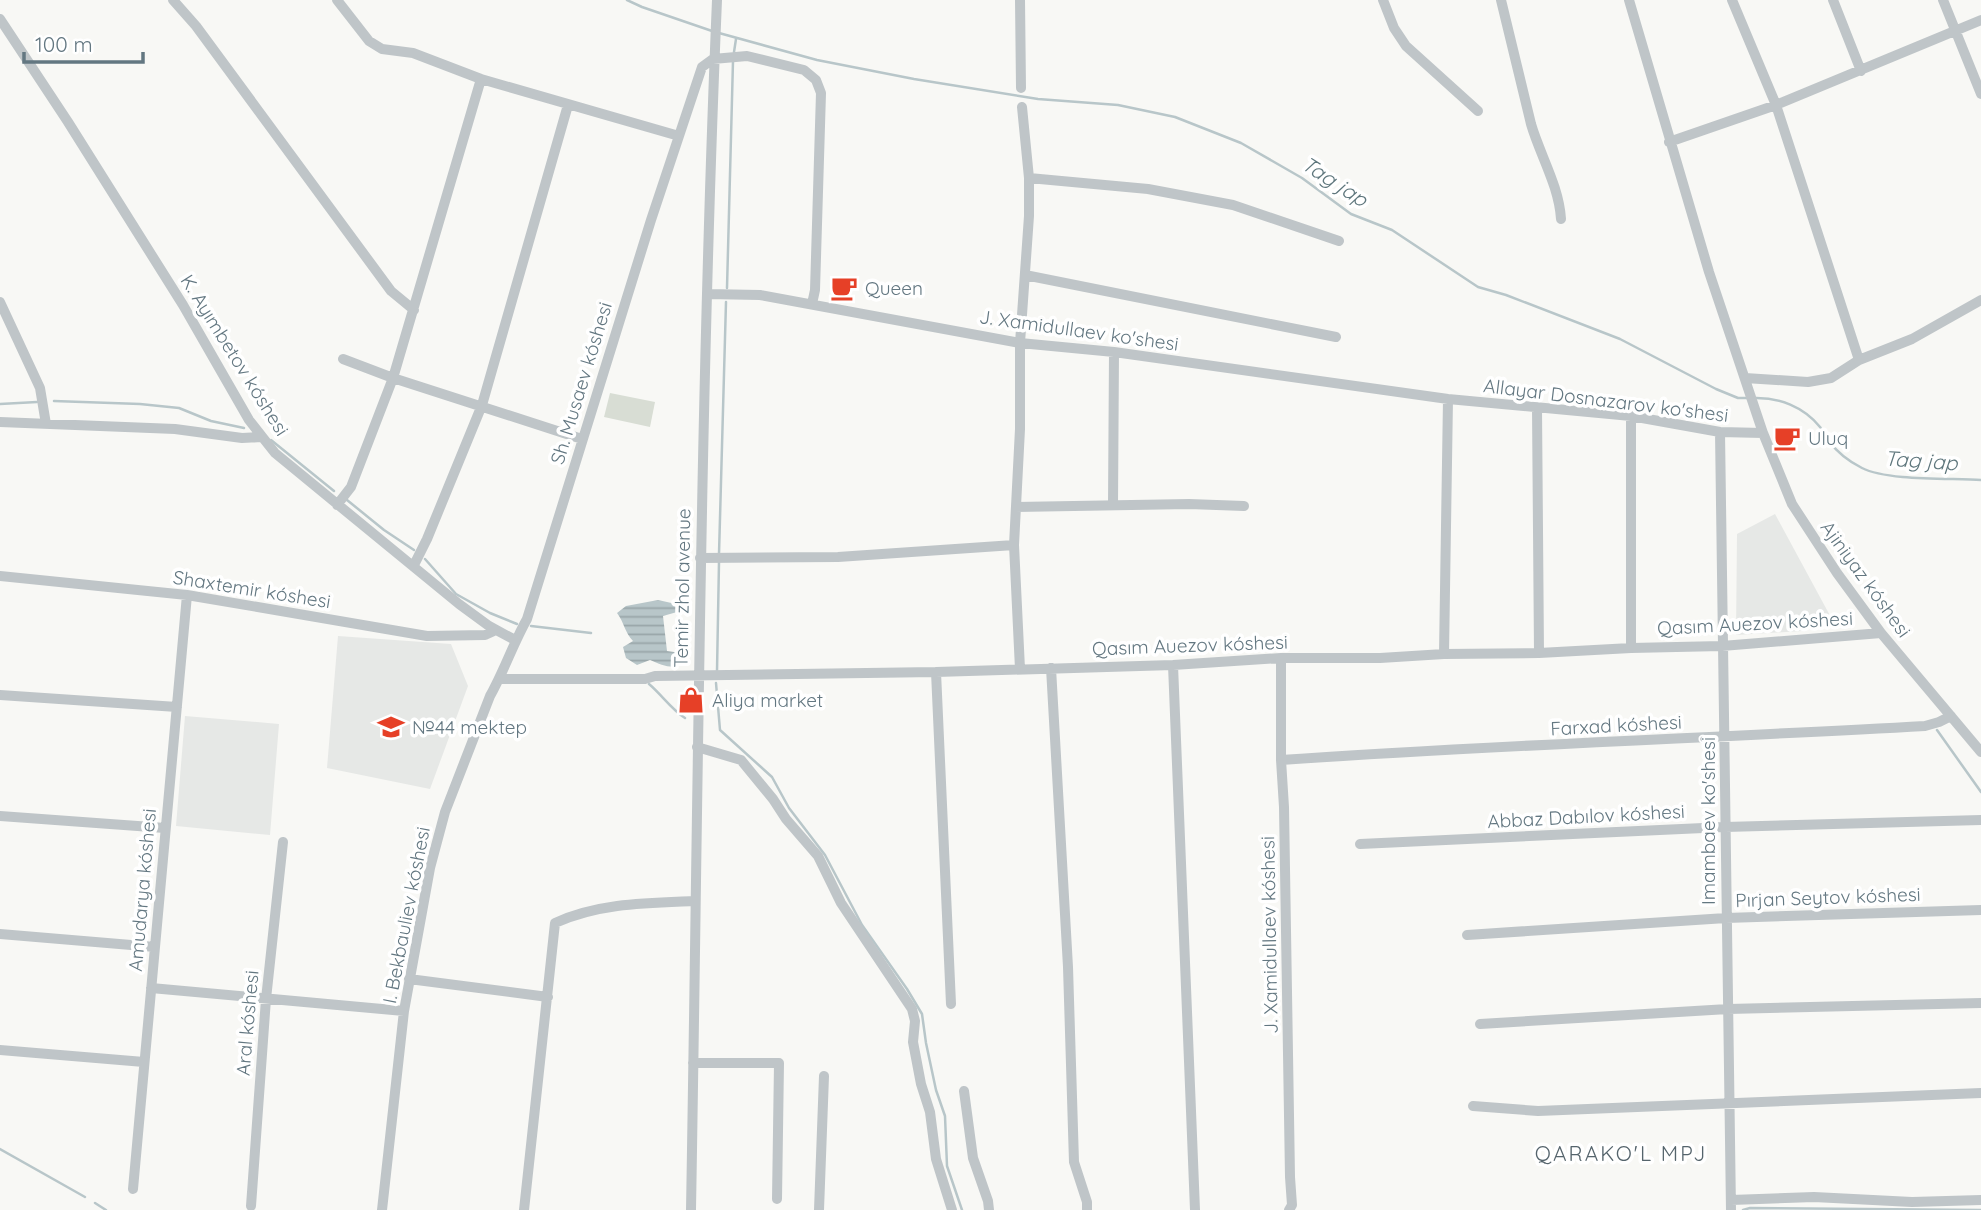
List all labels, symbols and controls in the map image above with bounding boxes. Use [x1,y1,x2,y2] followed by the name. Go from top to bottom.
[24,21,144,65] scale bar
[35,31,93,57] text: 100 m
[1297,150,1374,213] water label: Tag jap
[176,270,294,440] street label: K. Ayımbetov kóshesi
[829,273,859,303] cafe icon: Queen
[865,276,923,300] place label: Queen
[545,299,617,467] street label: Sh. Musaev kóshesi
[978,304,1180,356] street label: J. Xamidullaev ko'shesi
[1482,373,1730,427] street label: Allayar Dosnazarov ko'shesi
[1772,423,1802,453] cafe icon: Uluq
[1808,426,1848,450] place label: Uluq
[1884,444,1960,476] water label: Tag jap
[669,508,695,668] street label: Temir zhol avenue
[1816,516,1916,642] street label: Ajiniyaz kóshesi
[172,565,332,613] street label: Shaxtemir kóshesi
[1657,606,1853,640] street label: Qasım Auezov kóshesi
[1092,630,1288,660] street label: Qasım Auezov kóshesi
[676,685,706,715] shop icon: Aliya market
[712,688,823,712] place label: Aliya market
[1550,710,1682,740] street label: Farxad kóshesi
[376,712,406,742] school or university icon: №44 mektep
[412,715,527,739] place label: №44 mektep
[1696,737,1720,905] street label: Imambaev ko'shesi
[1487,799,1685,833] street label: Abbaz Dabılov kóshesi
[123,808,161,972] street label: Amudarya kóshesi
[377,825,435,1005] street label: I. Bekbauliev kóshesi
[1255,836,1283,1034] street label: J. Xamidullaev kóshesi
[1735,882,1921,912] street label: Pırjan Seytov kóshesi
[230,969,264,1077] street label: Aral kóshesi
[1535,1140,1707,1166] district label: QARAKO'L MPJ

